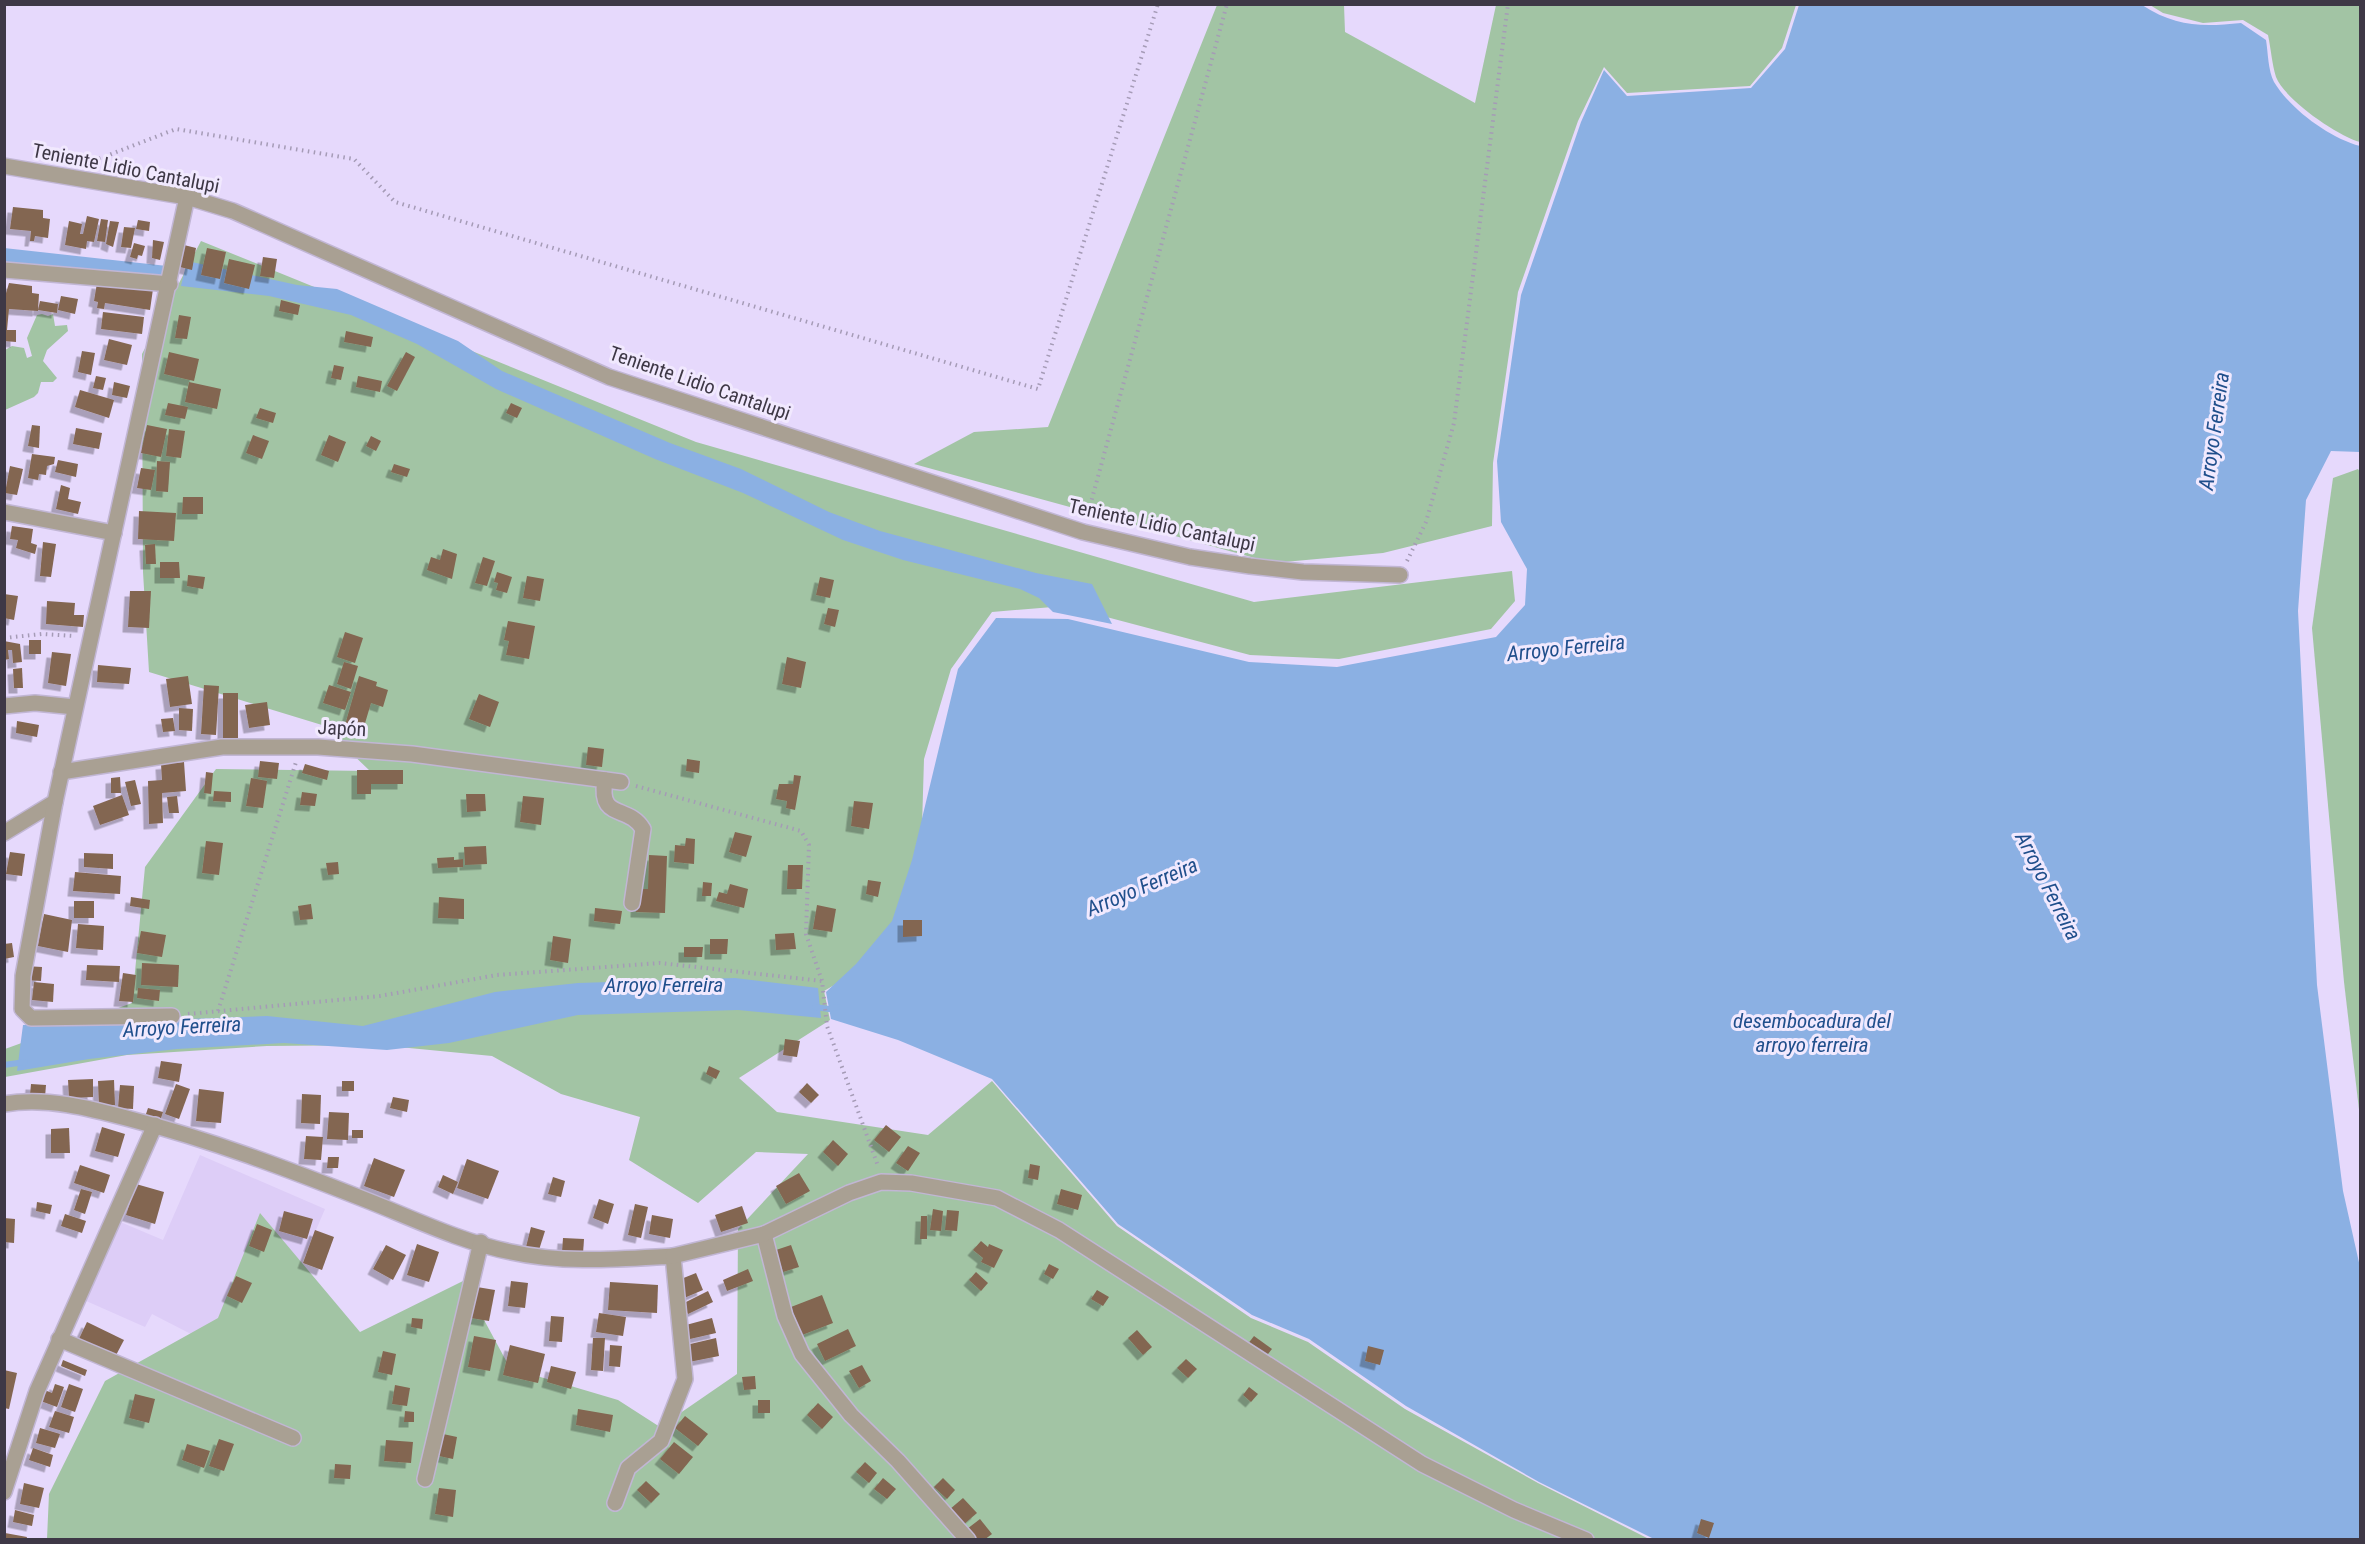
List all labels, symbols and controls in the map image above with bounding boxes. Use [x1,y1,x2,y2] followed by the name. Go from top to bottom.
[30,138,222,198] street label: Teniente Lidio Cantalupi
[606,341,794,425] street label: Teniente Lidio Cantalupi
[2194,371,2234,492] water label: Arroyo Ferreira
[1067,493,1257,557] street label: Teniente Lidio Cantalupi
[1505,630,1626,666] water label: Arroyo Ferreira
[317,715,367,741] street label: Japón
[2010,827,2086,944] water label: Arroyo Ferreira
[1082,853,1201,922] water label: Arroyo Ferreira
[604,973,723,997] water label: Arroyo Ferreira
[1733,1009,1891,1057] water label: desembocadura del arroyo ferreira
[121,1012,242,1042] water label: Arroyo Ferreira

